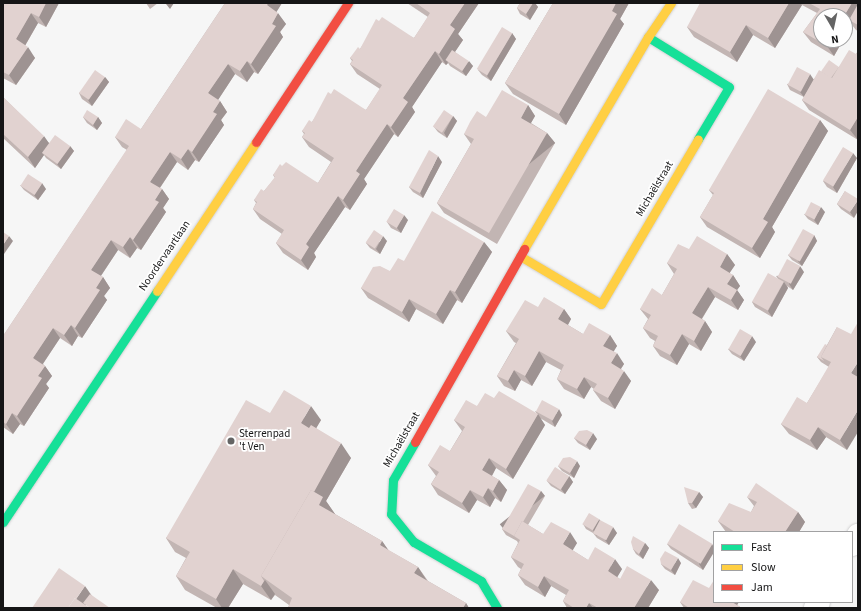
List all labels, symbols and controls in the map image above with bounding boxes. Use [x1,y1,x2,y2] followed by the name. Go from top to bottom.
[813,8,853,48] north arrow
[830,31,840,47] text: N
[633,159,677,219] street label: Michaëlstraat
[137,218,193,294] street label: Noordervaartlaan
[381,410,423,470] street label: Michaëlstraat
[239,428,290,454] place label: Sterrenpad 't Ven
[226,436,236,446] marker: Sterrenpad 't Ven
[713,531,853,603] legend
[751,539,771,556] text: Fast
[751,559,776,576] text: Slow
[751,579,773,596] text: Jam

